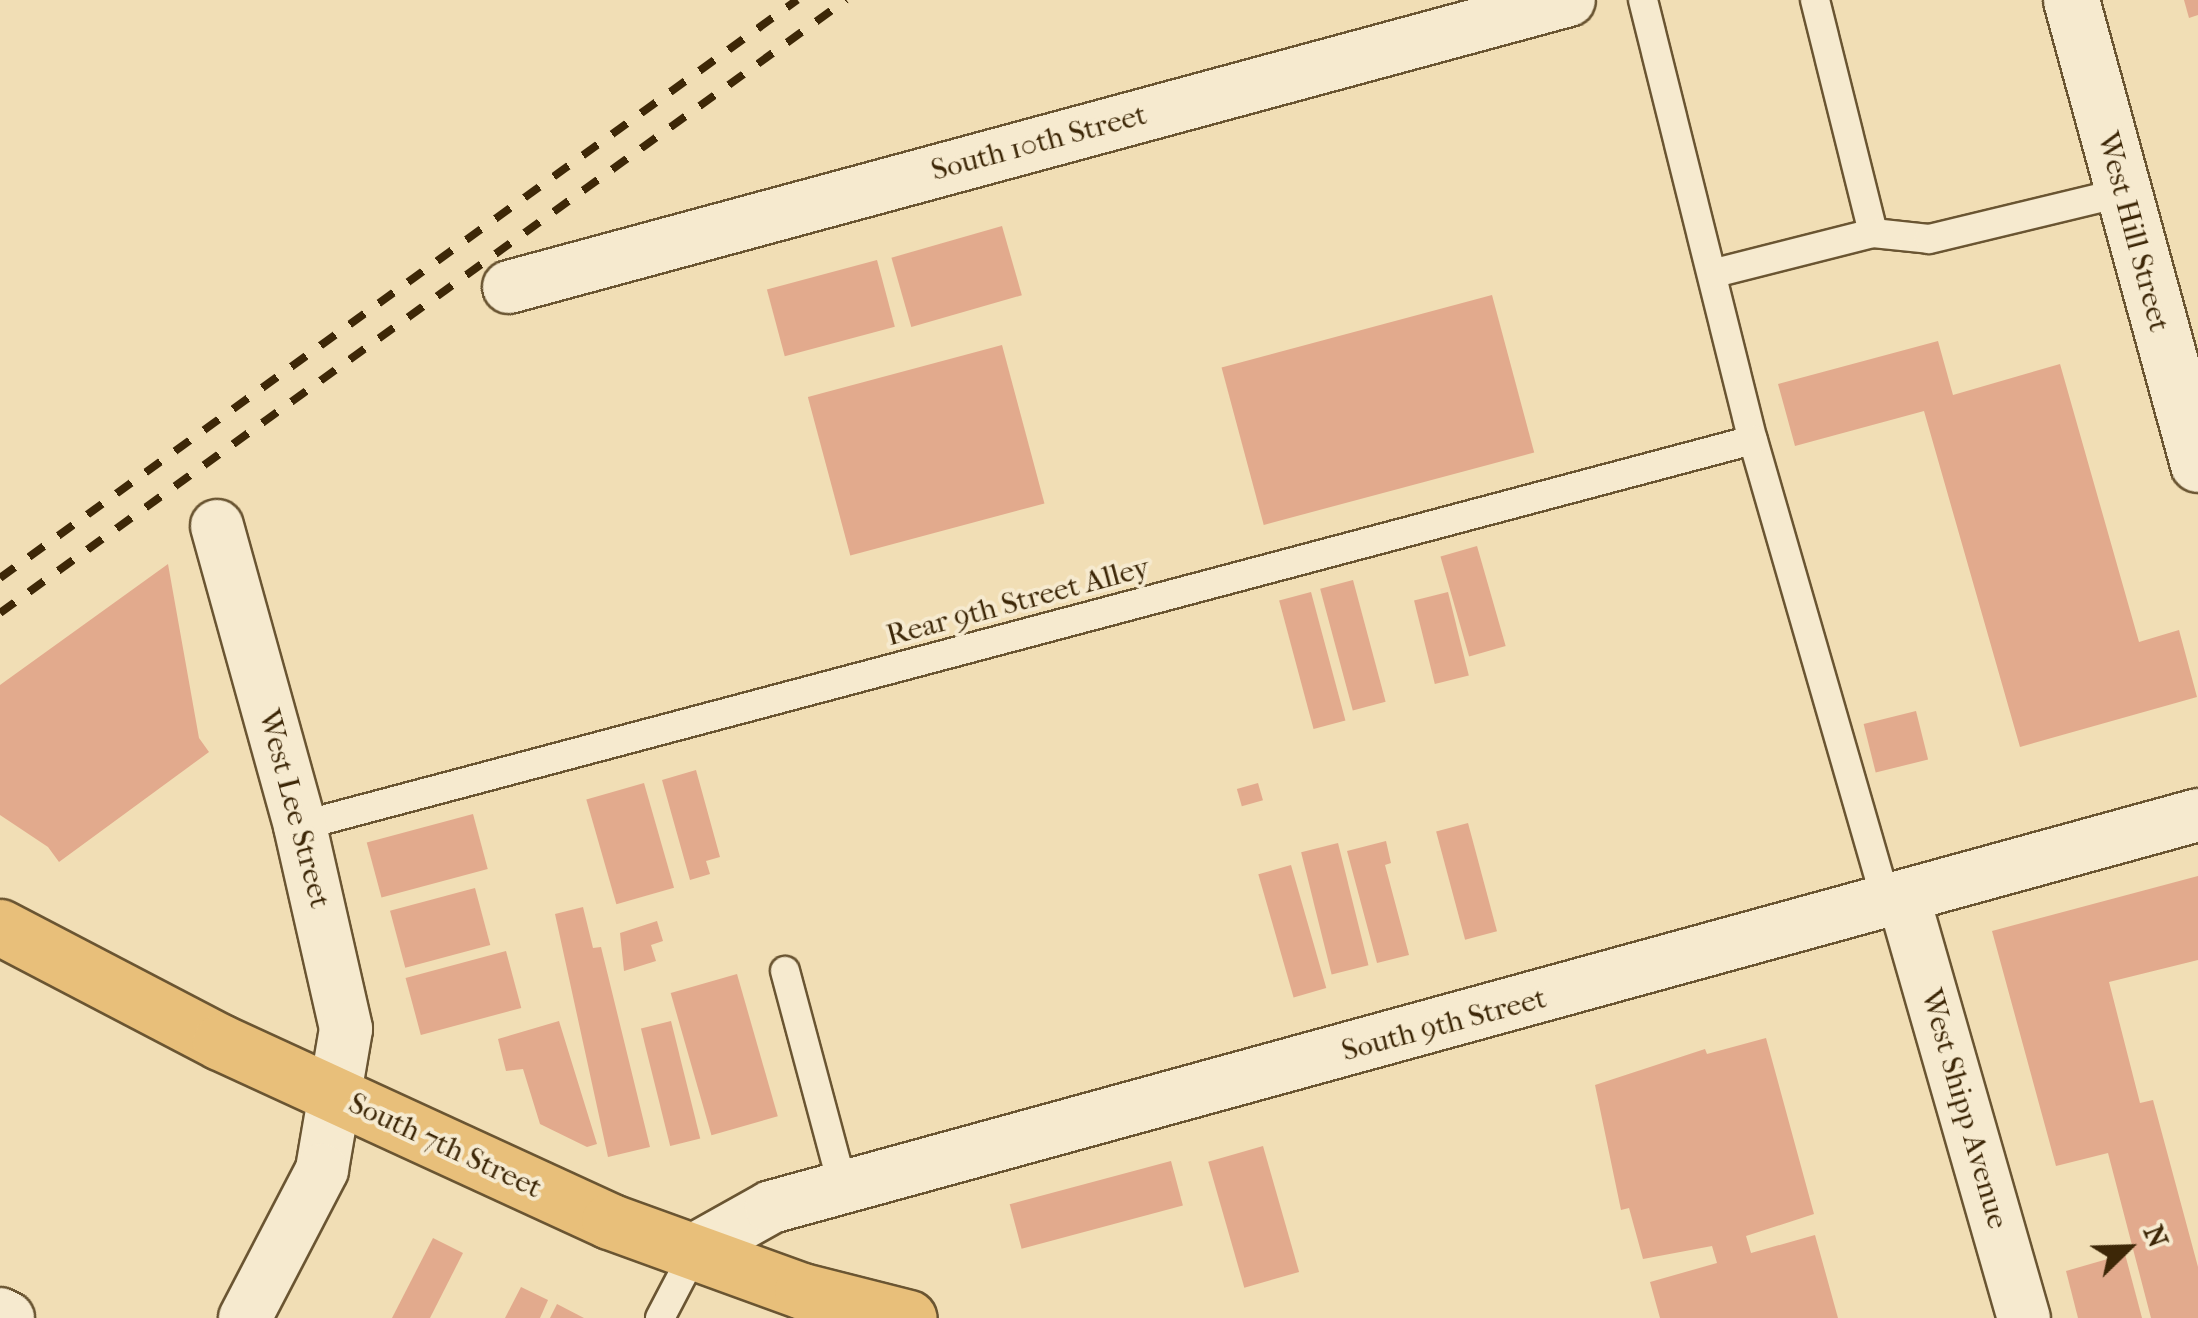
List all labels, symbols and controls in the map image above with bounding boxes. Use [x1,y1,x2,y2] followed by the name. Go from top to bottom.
[927,97,1151,189] street label: South 10th Street
[2089,128,2177,336] street label: West Hill Street
[883,550,1153,654] street label: Rear 9th Street Alley
[250,706,338,912] street label: West Lee Street
[1338,980,1550,1070] street label: South 9th Street
[1913,985,2015,1233] street label: West Shipp Avenue
[343,1086,547,1206] street label: South 7th Street
[2078,1198,2178,1298] north arrow
[2137,1220,2175,1252] text: N

